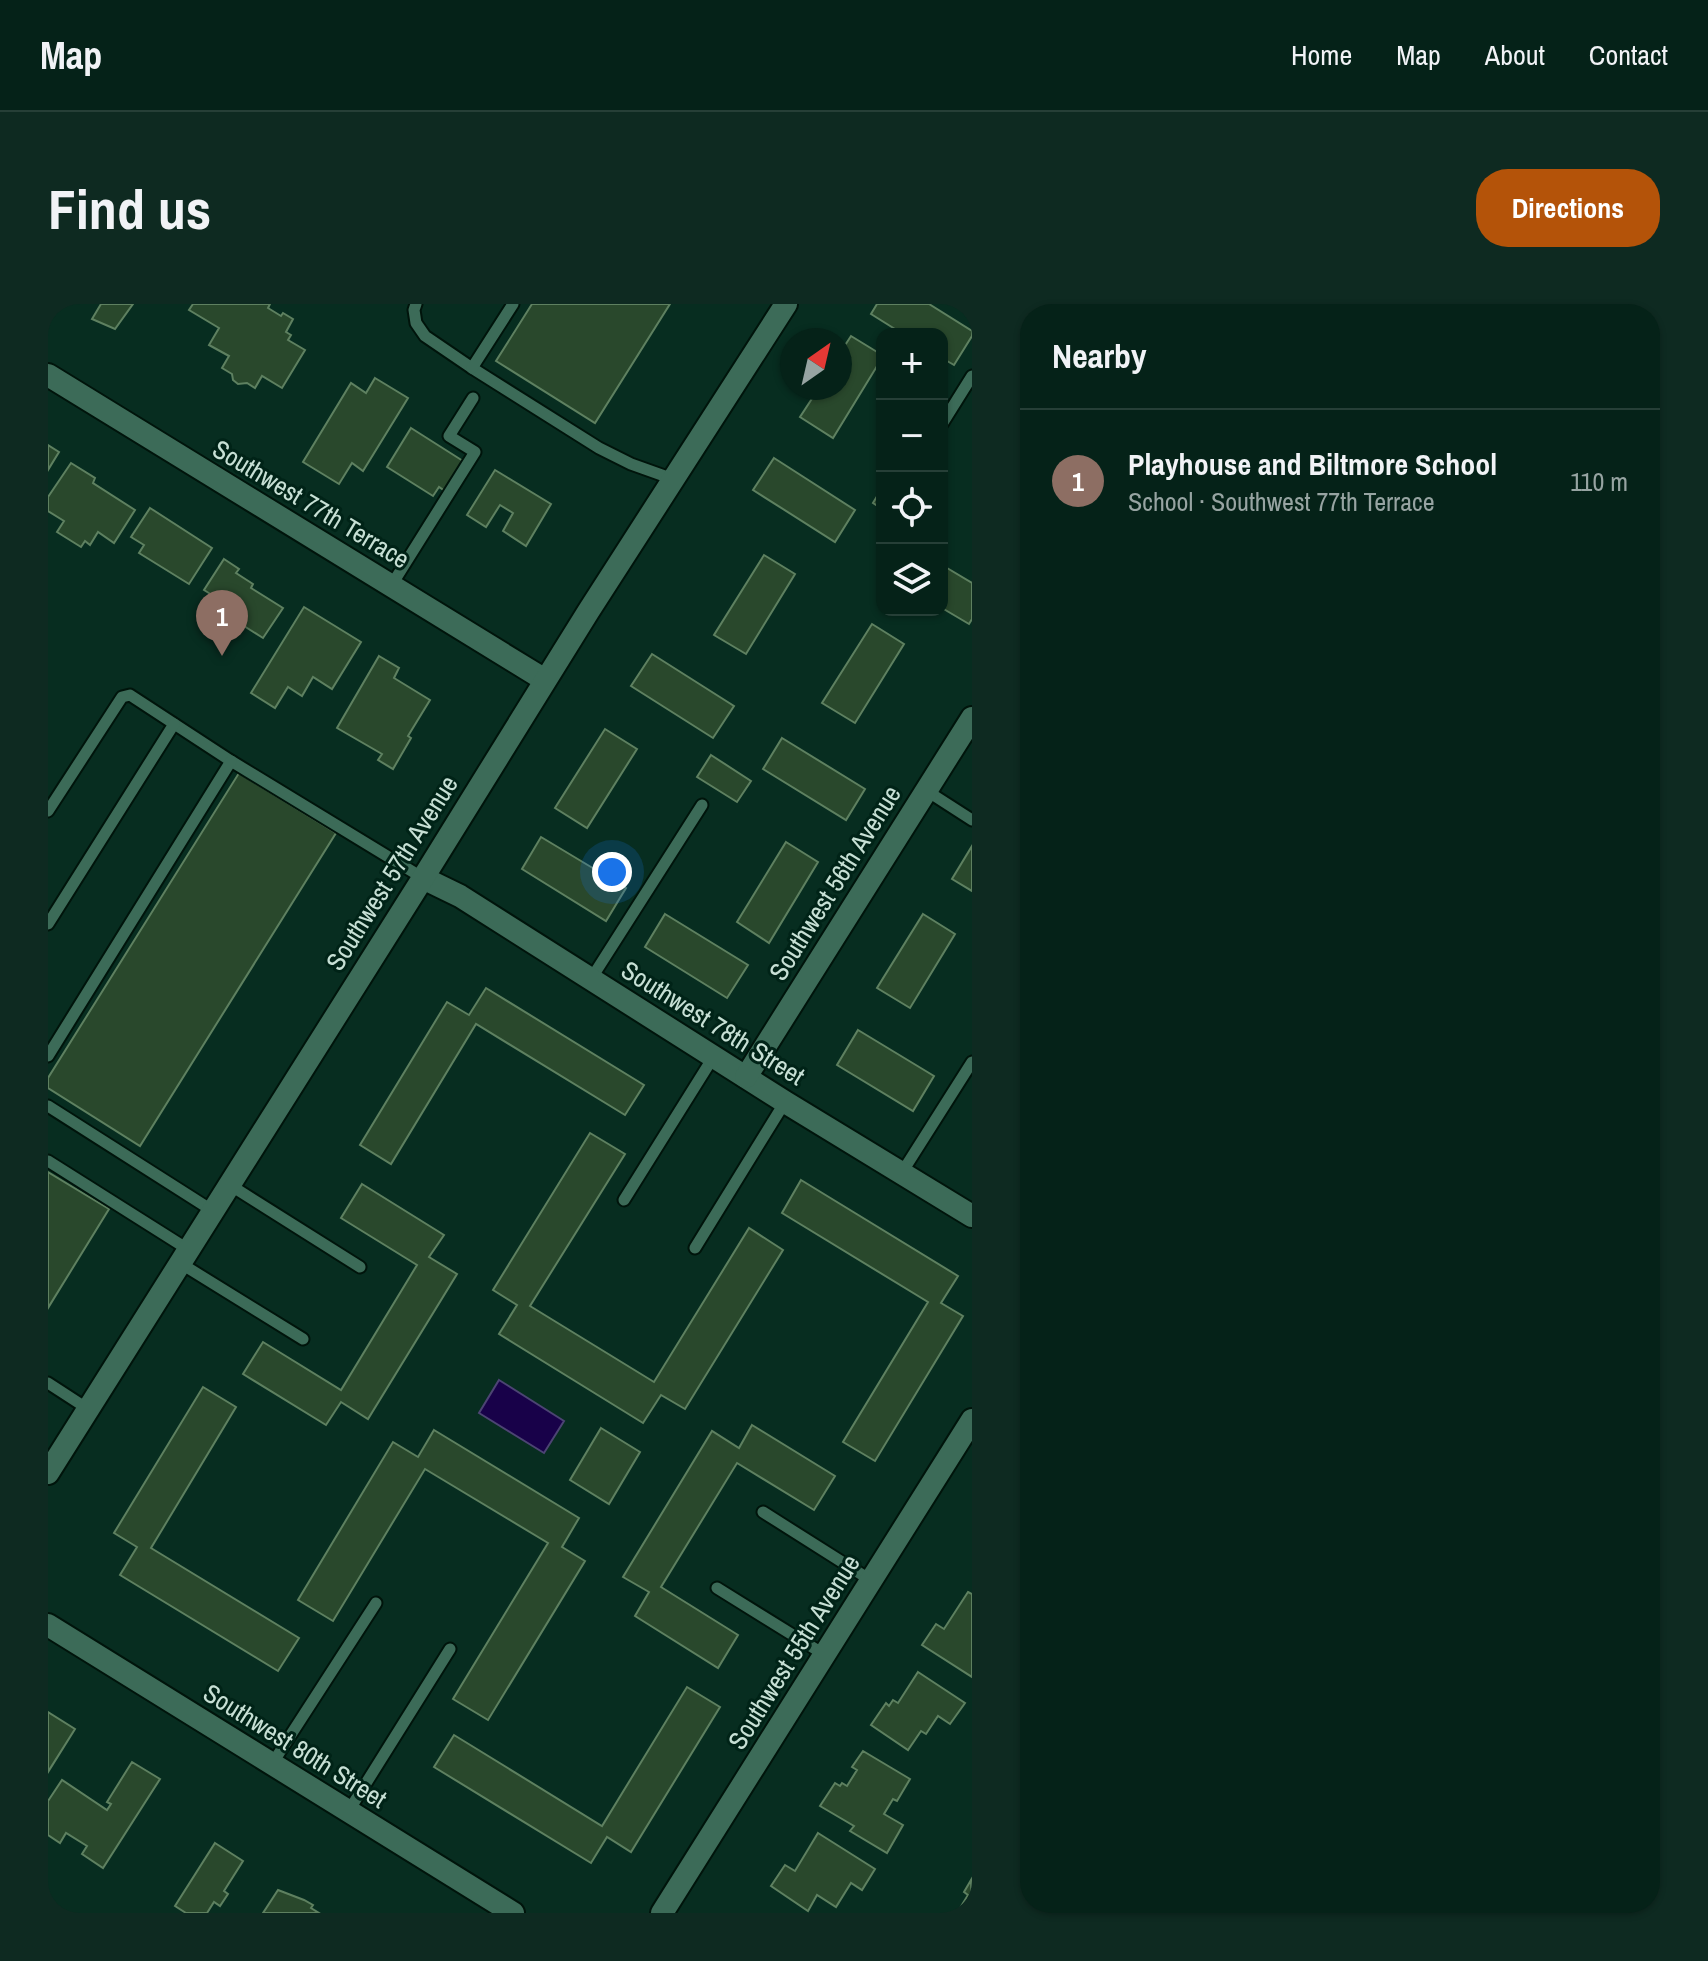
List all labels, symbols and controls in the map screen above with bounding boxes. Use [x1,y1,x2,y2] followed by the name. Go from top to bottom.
[40,30,102,81] text: Map
[1291,36,1352,74] text: Home
[1396,36,1441,74] text: Map
[1485,36,1545,74] text: About
[1589,36,1668,74] text: Contact
[1476,169,1660,247] button: Directions
[48,171,211,246] text: Find us
[780,328,852,400] north arrow
[876,328,948,616] map controls
[876,328,948,400] button: +
[1052,333,1147,379] text: Nearby
[876,400,948,472] button: −
[206,431,416,576] street label: Southwest 77th Terrace
[1128,444,1497,484] text: Playhouse and Biltmore School
[1072,464,1084,499] text: 1
[1570,464,1628,499] text: 110 m
[876,472,948,544] button: locate
[1128,484,1435,519] text: School · Southwest 77th Terrace
[876,544,948,616] button: layers
[196,590,248,656] pin: 1
[317,769,466,977] street label: Southwest 57th Avenue
[760,779,909,987] street label: Southwest 56th Avenue
[592,852,632,892] your location
[615,952,812,1093] street label: Southwest 78th Street
[719,1548,868,1756] street label: Southwest 55th Avenue
[197,1675,394,1816] street label: Southwest 80th Street

